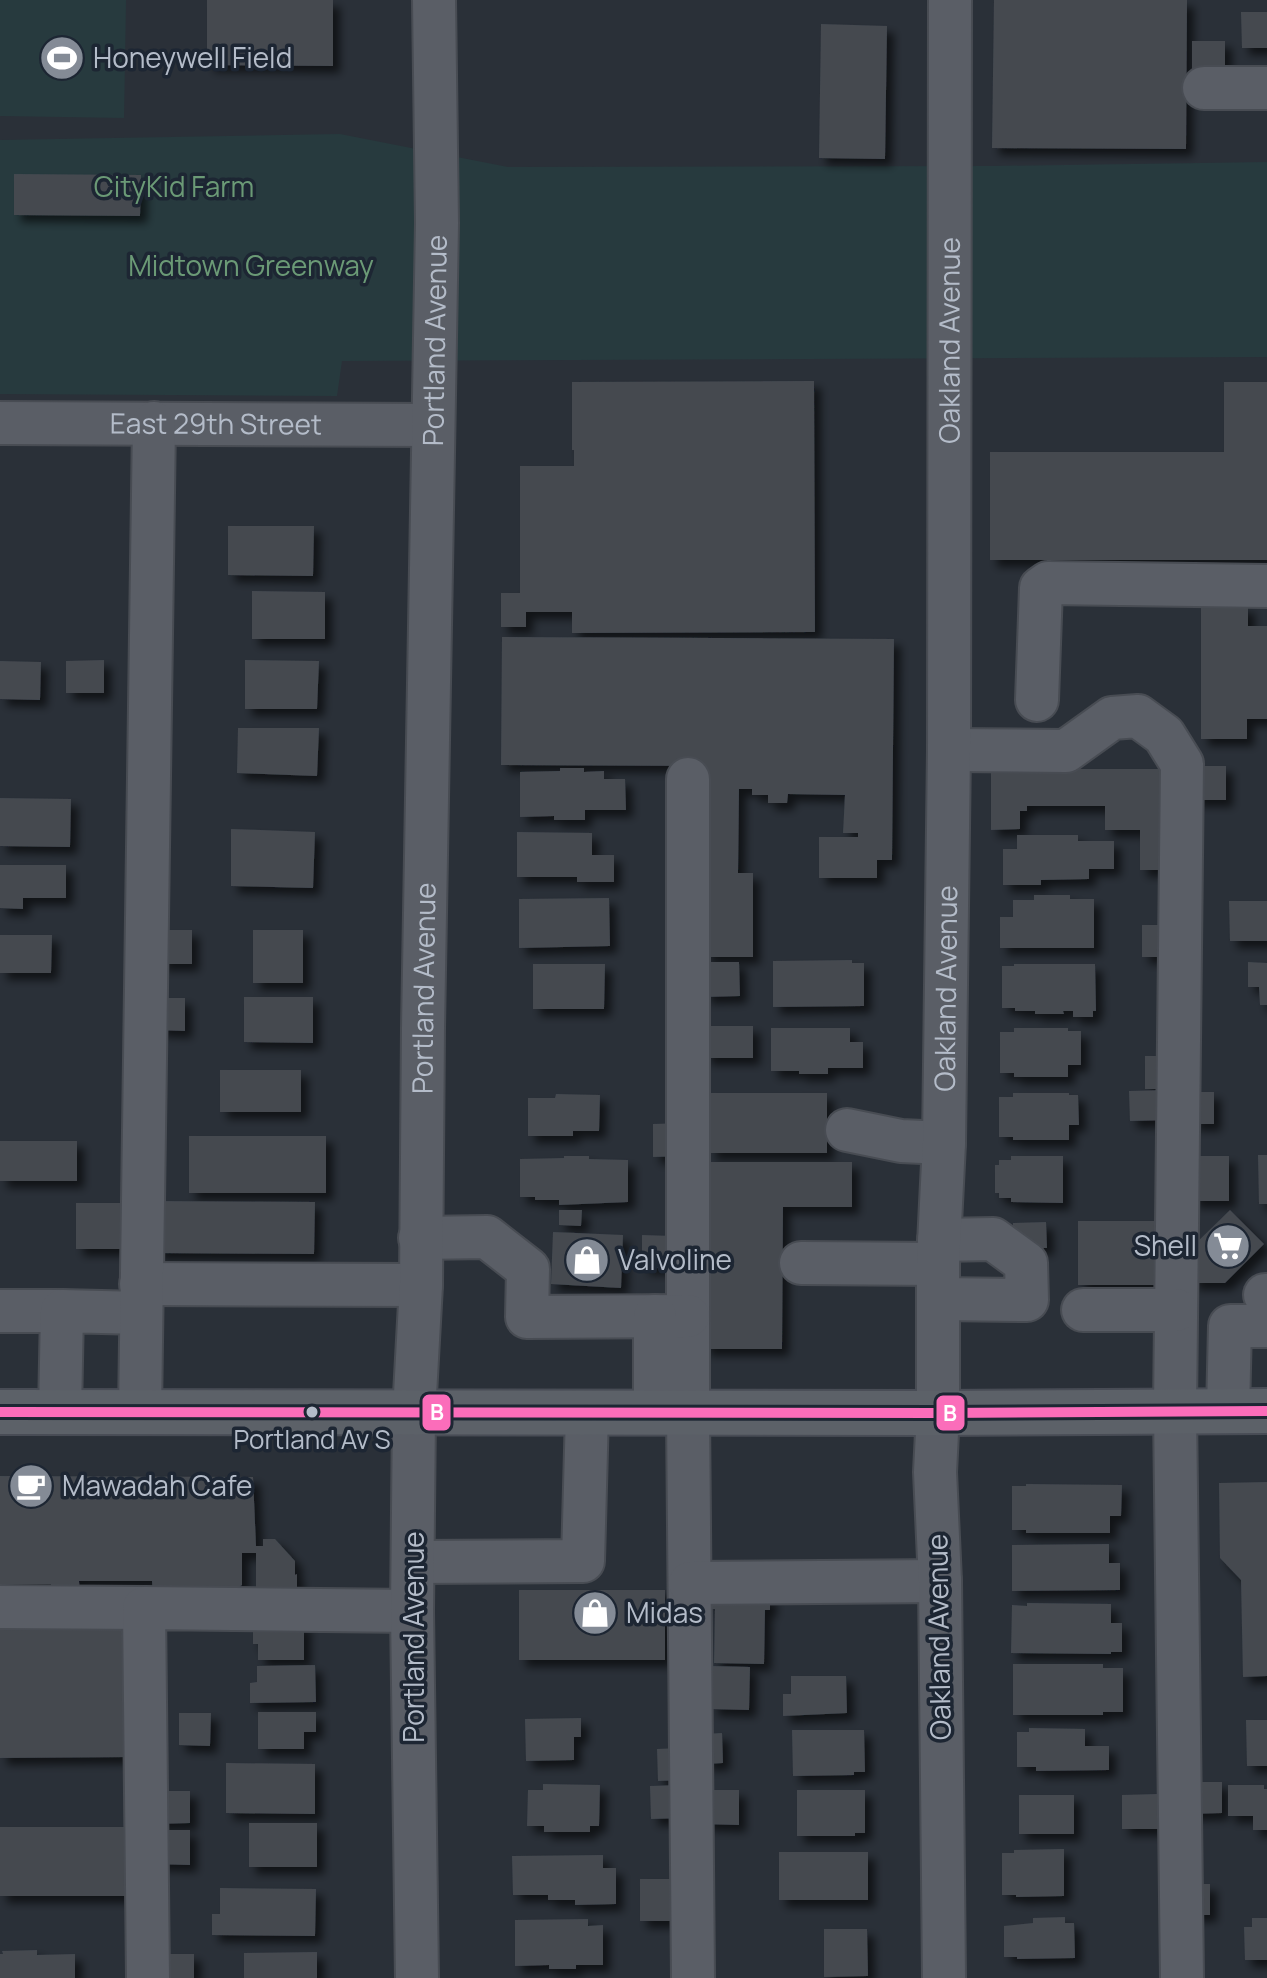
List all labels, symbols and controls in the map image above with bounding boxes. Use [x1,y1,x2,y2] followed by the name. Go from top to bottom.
[38,34,86,82] sports icon: Honeywell Field
[93,38,292,76] place label: Honeywell Field
[94,167,254,205] park label: CityKid Farm
[413,234,455,446] street label: Portland Avenue
[929,237,968,444] street label: Oakland Avenue
[128,246,374,284] park label: Midtown Greenway
[110,404,322,442] street label: East 29th Street
[402,882,444,1094] street label: Portland Avenue
[925,885,965,1092] street label: Oakland Avenue
[1204,1222,1252,1270] supermarket icon: Shell
[1134,1226,1197,1264] place label: Shell
[563,1236,611,1284] shop icon: Valvoline
[618,1240,732,1278] place label: Valvoline
[421,1393,452,1432] line badge: B
[935,1394,966,1432] line badge: B
[430,1397,444,1427] text: B
[943,1398,957,1428] text: B
[304,1404,320,1420] marker: Portland Av S
[233,1421,391,1457] place label: Portland Av S
[7,1462,55,1510] cafe icon: Mawadah Cafe
[62,1466,252,1504] place label: Mawadah Cafe
[394,1531,432,1743] street label: Portland Avenue
[917,1534,959,1741] street label: Oakland Avenue
[571,1589,619,1637] shop icon: Midas
[626,1593,703,1631] place label: Midas

